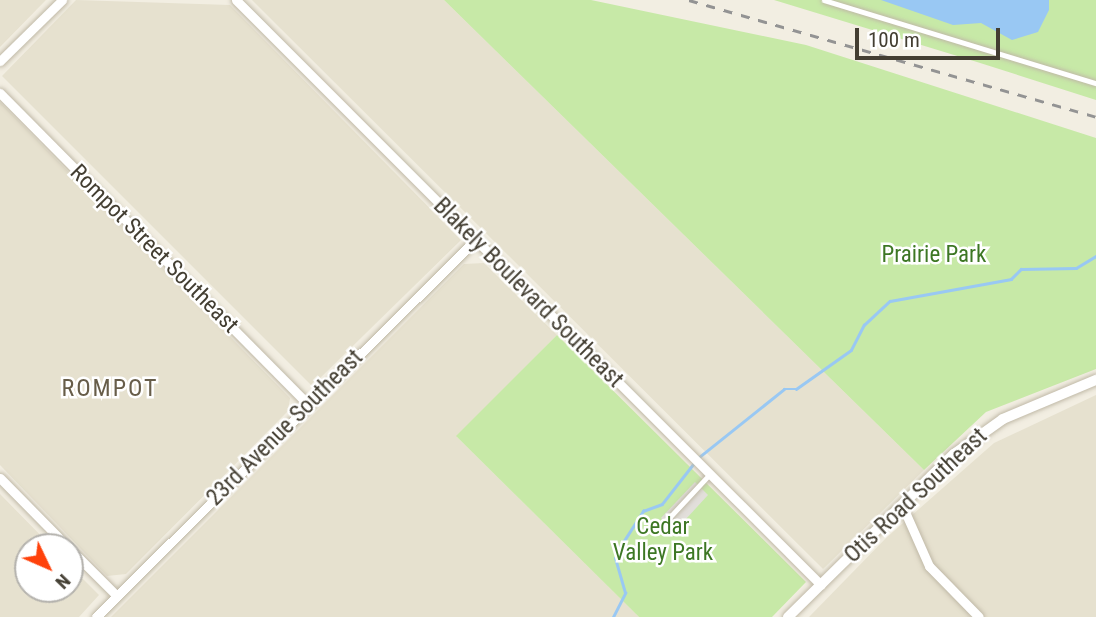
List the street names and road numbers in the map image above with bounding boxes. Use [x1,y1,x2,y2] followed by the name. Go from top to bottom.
[64,159,244,339] street label: Rompot Street Southeast
[427,192,629,394] street label: Blakely Boulevard Southeast
[201,344,369,512] street label: 23rd Avenue Southeast
[839,423,993,569] street label: Otis Road Southeast

